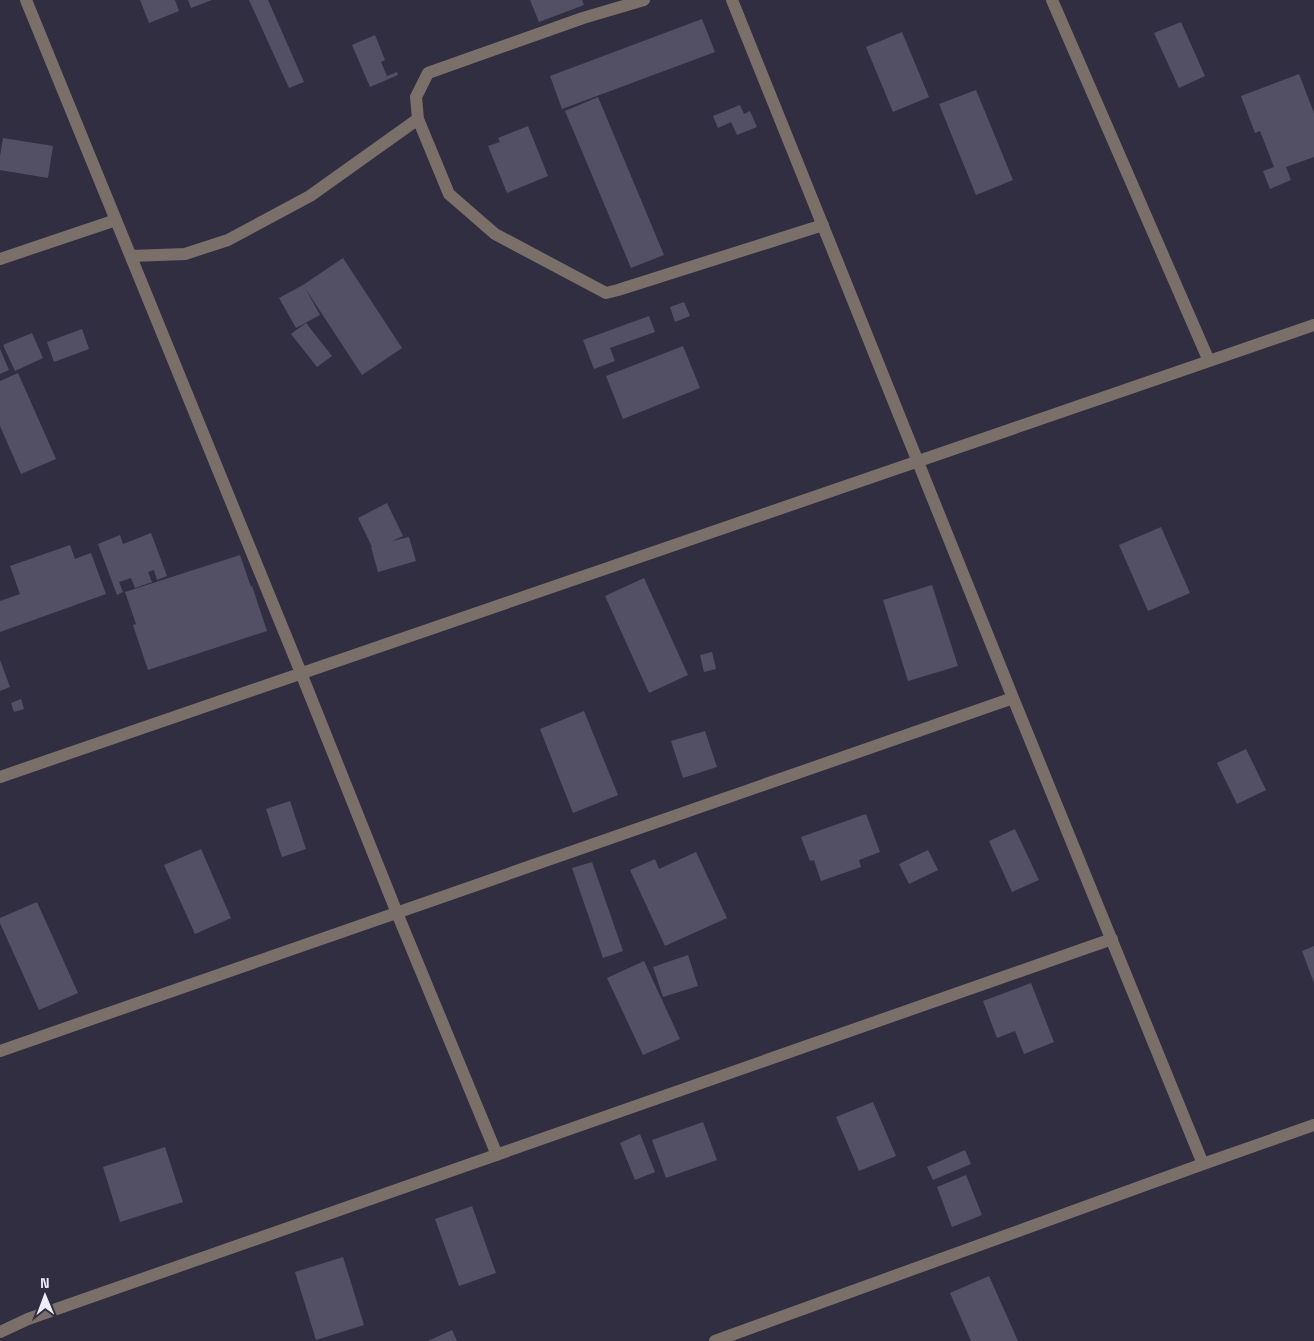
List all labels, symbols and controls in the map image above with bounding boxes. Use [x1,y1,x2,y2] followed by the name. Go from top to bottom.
[20,1271,70,1321] north arrow
[40,1274,50,1292] text: N

